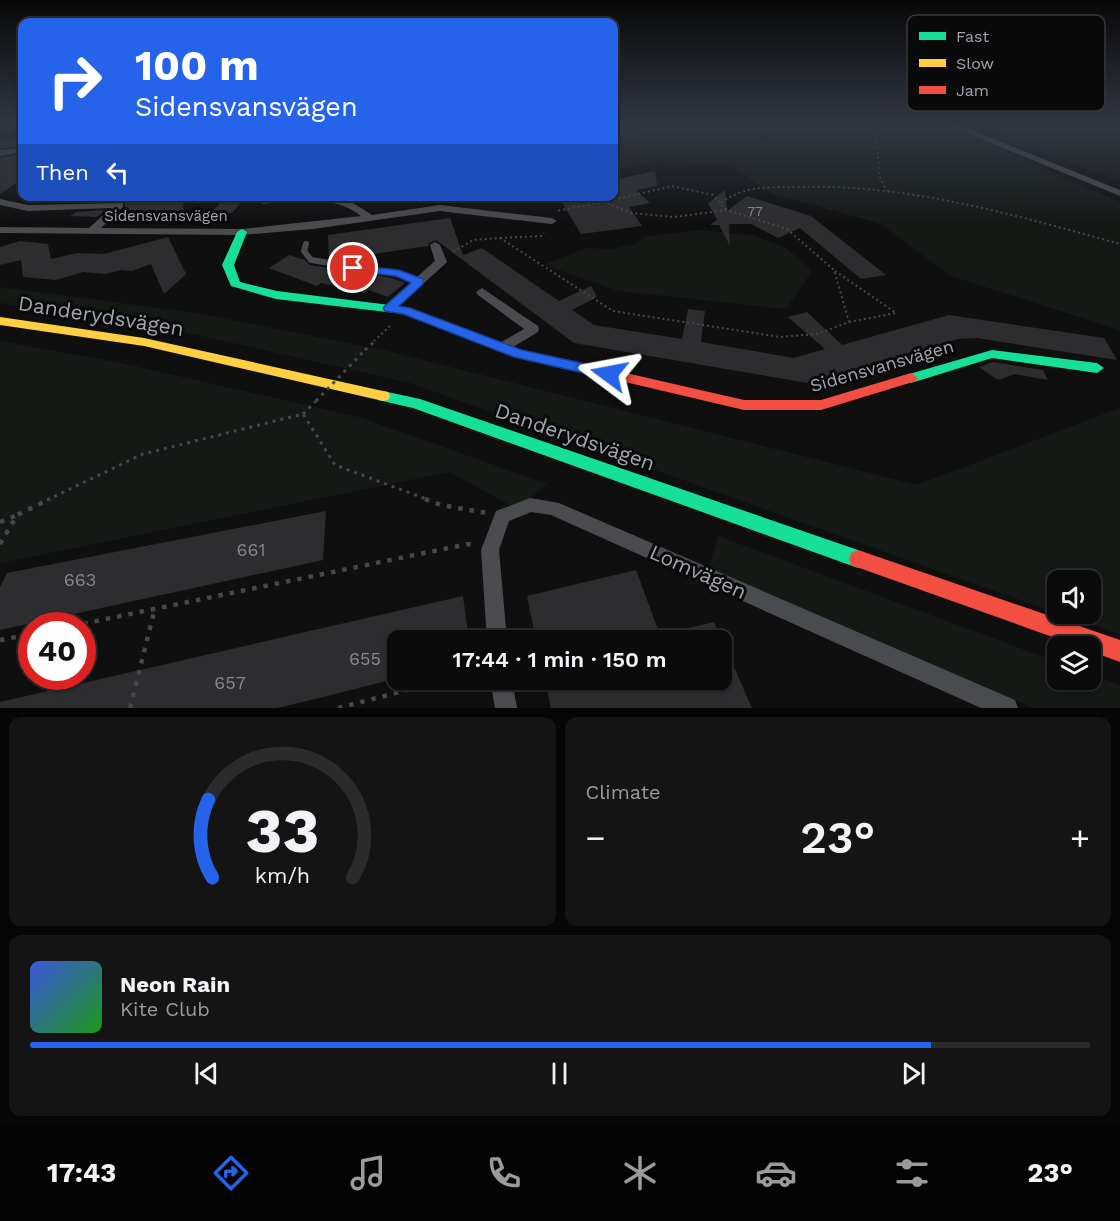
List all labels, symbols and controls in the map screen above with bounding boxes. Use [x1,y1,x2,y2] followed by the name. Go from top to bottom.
[907,15,1105,111] legend
[956,27,989,46] text: Fast
[135,41,259,90] text: 100 m
[36,42,114,120] icon: right
[956,54,994,73] text: Slow
[956,81,989,100] text: Jam
[135,91,358,123] text: Sidensvansvägen
[101,156,134,189] icon: left
[36,160,89,185] text: Then
[747,203,763,219] house number: 77
[104,207,228,225] street label: Sidensvansvägen
[327,242,378,293] pin
[336,251,369,284] icon: arrive
[16,290,186,341] street label: Danderydsvägen
[808,335,956,396] street label: Sidensvansvägen
[577,342,641,406] position arrow
[492,397,658,476] street label: Danderydsvägen
[237,539,265,560] house number: 661
[646,539,751,604] street label: Lomvägen
[64,569,96,590] house number: 663
[1047,570,1101,690] map controls
[1047,570,1101,624] button: sound
[18,612,96,690] speed limit sign: 40
[1047,636,1101,690] button: layers
[453,647,666,672] text: 17:44 · 1 min · 150 m
[349,648,381,669] house number: 655
[214,672,246,693] house number: 657
[586,780,661,804] text: Climate
[245,794,319,867] text: 33
[800,811,875,864] text: 23°
[586,818,605,857] text: −
[1070,818,1090,857] text: +
[255,864,310,889] text: km/h
[120,972,230,997] text: Neon Rain
[120,997,210,1021] text: Kite Club
[190,1057,223,1090] icon: previous
[543,1057,576,1090] icon: pause
[897,1057,930,1090] icon: next
[210,1152,252,1194] icon: directions
[347,1152,389,1194] icon: music
[483,1152,525,1194] icon: phone
[619,1152,661,1194] icon: climate
[755,1152,797,1194] icon: car
[891,1152,933,1194] icon: filters
[47,1157,116,1189] text: 17:43
[1027,1157,1073,1189] text: 23°

